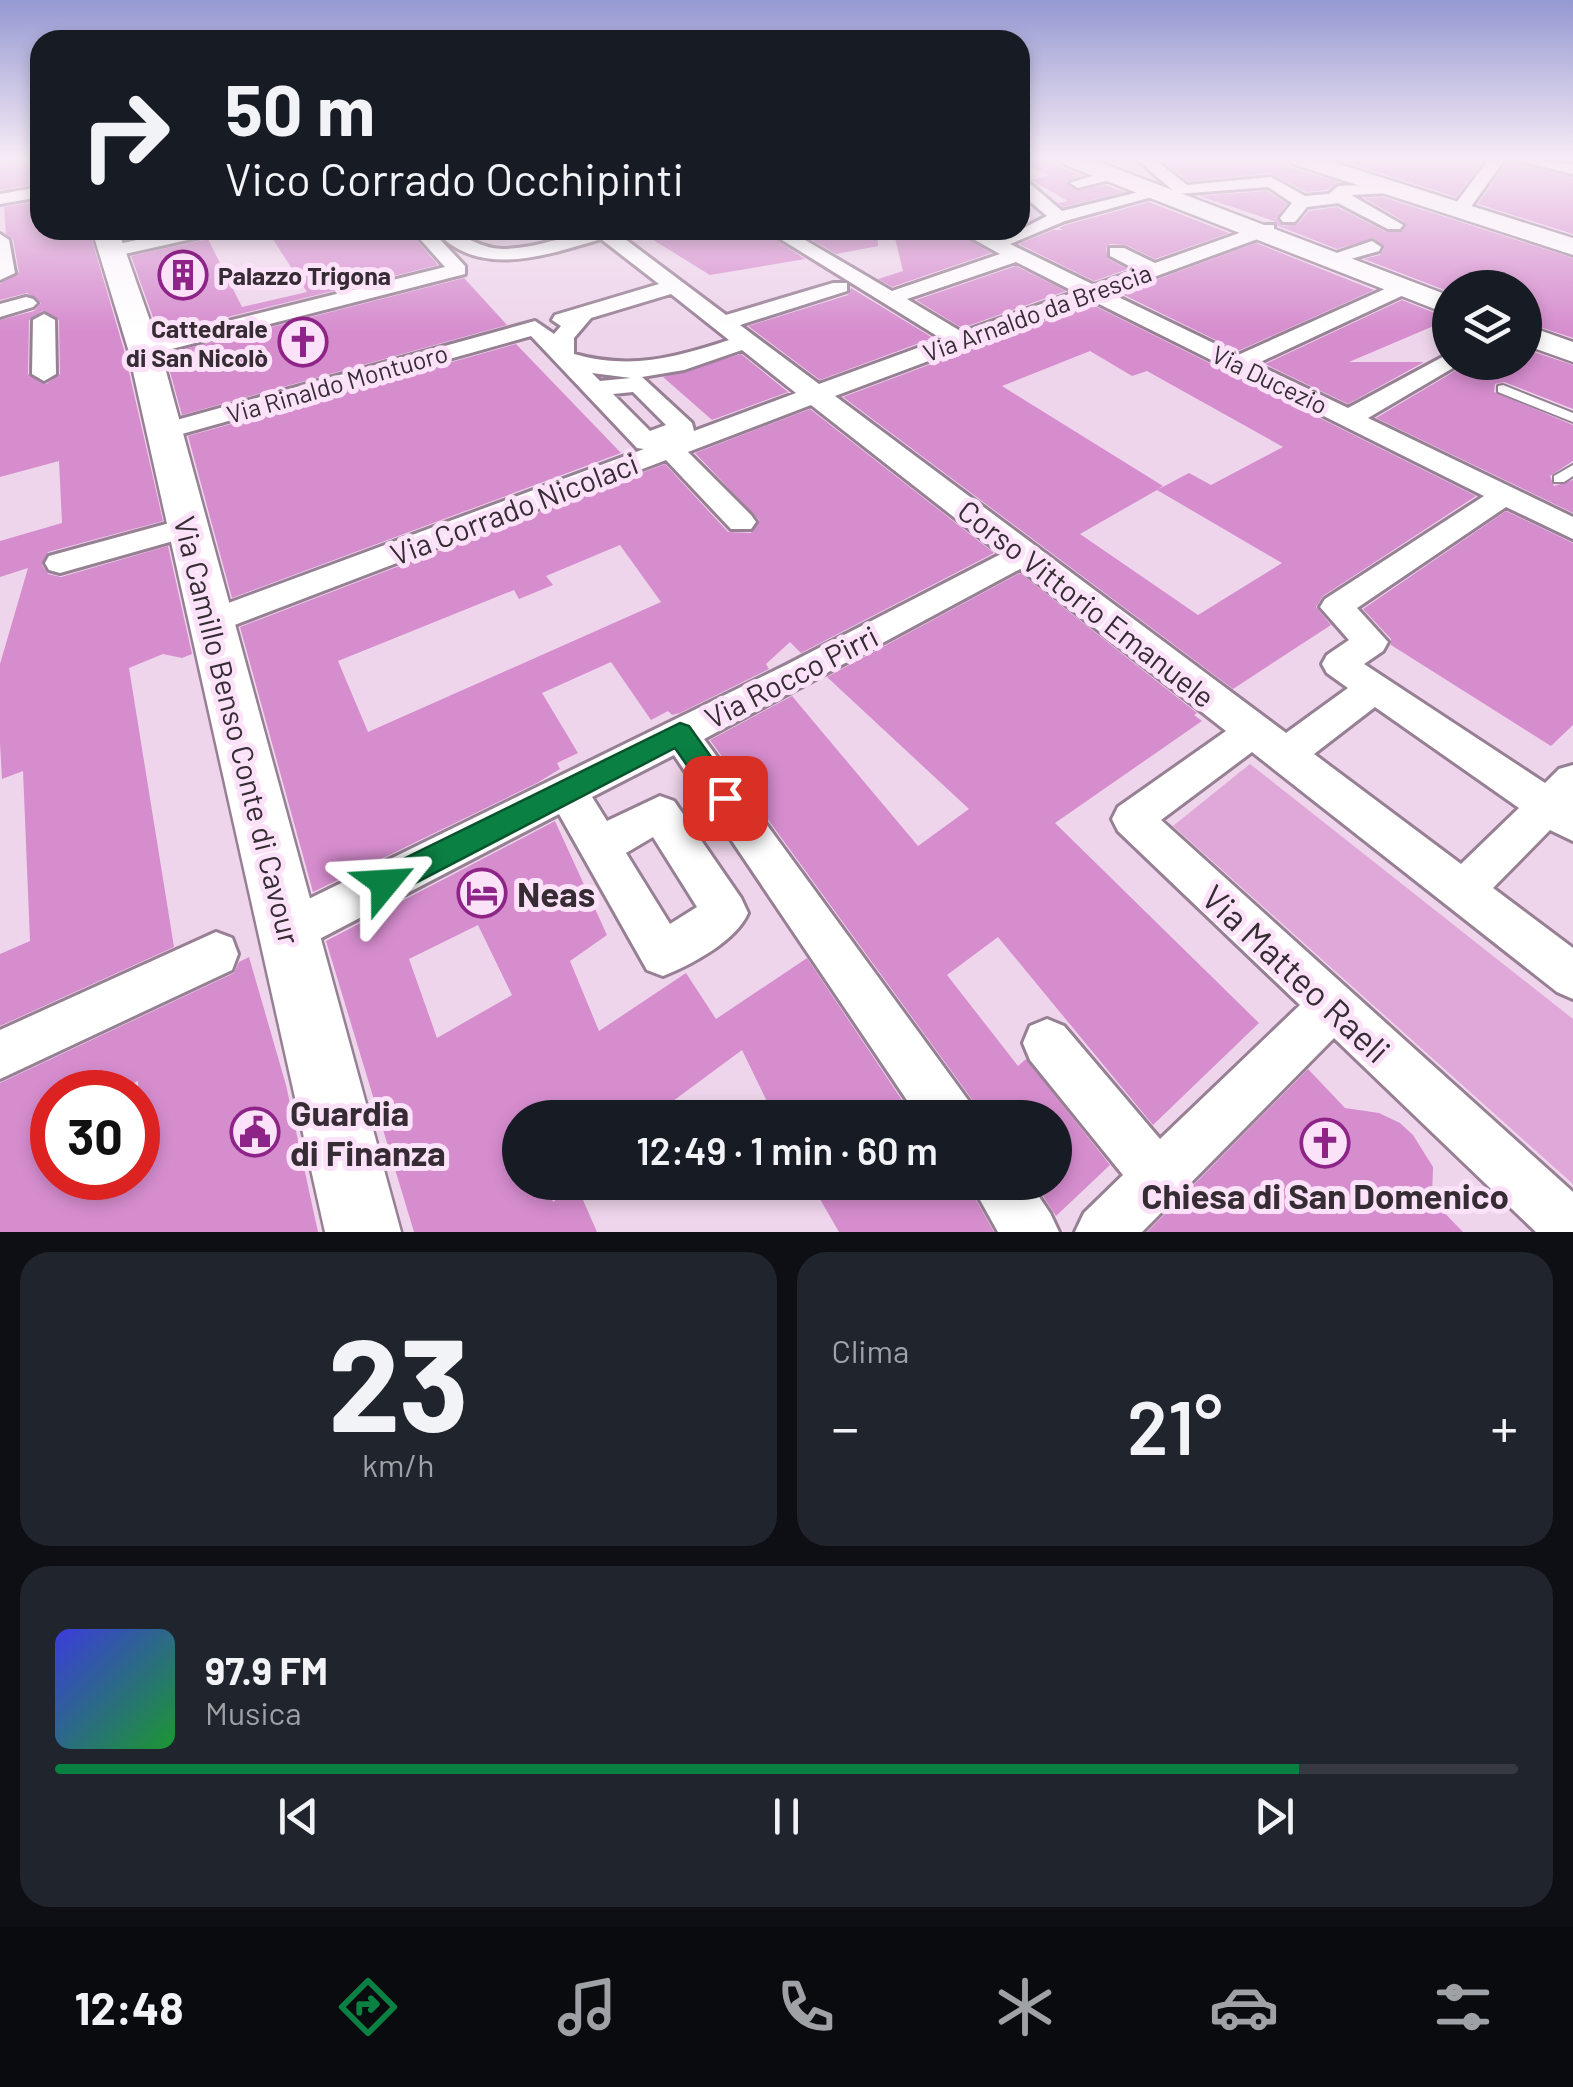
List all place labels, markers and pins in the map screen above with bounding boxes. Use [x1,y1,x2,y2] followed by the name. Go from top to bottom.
[157,249,209,301] building icon: Palazzo Trigona
[218,260,391,290] place label: Palazzo Trigona
[126,313,268,372] place label: Cattedrale di San Nicolò
[277,316,329,368] church icon: Cattedrale di San Nicolò
[683,756,768,841] pin
[456,867,508,919] hotel icon: Neas
[517,872,595,914] place label: Neas
[290,1091,446,1173] place label: Guardia di Finanza
[229,1106,281,1158] public building icon: Guardia di Finanza
[1299,1117,1351,1169] church icon: Chiesa di San Domenico
[1141,1174,1509,1216] place label: Chiesa di San Domenico

